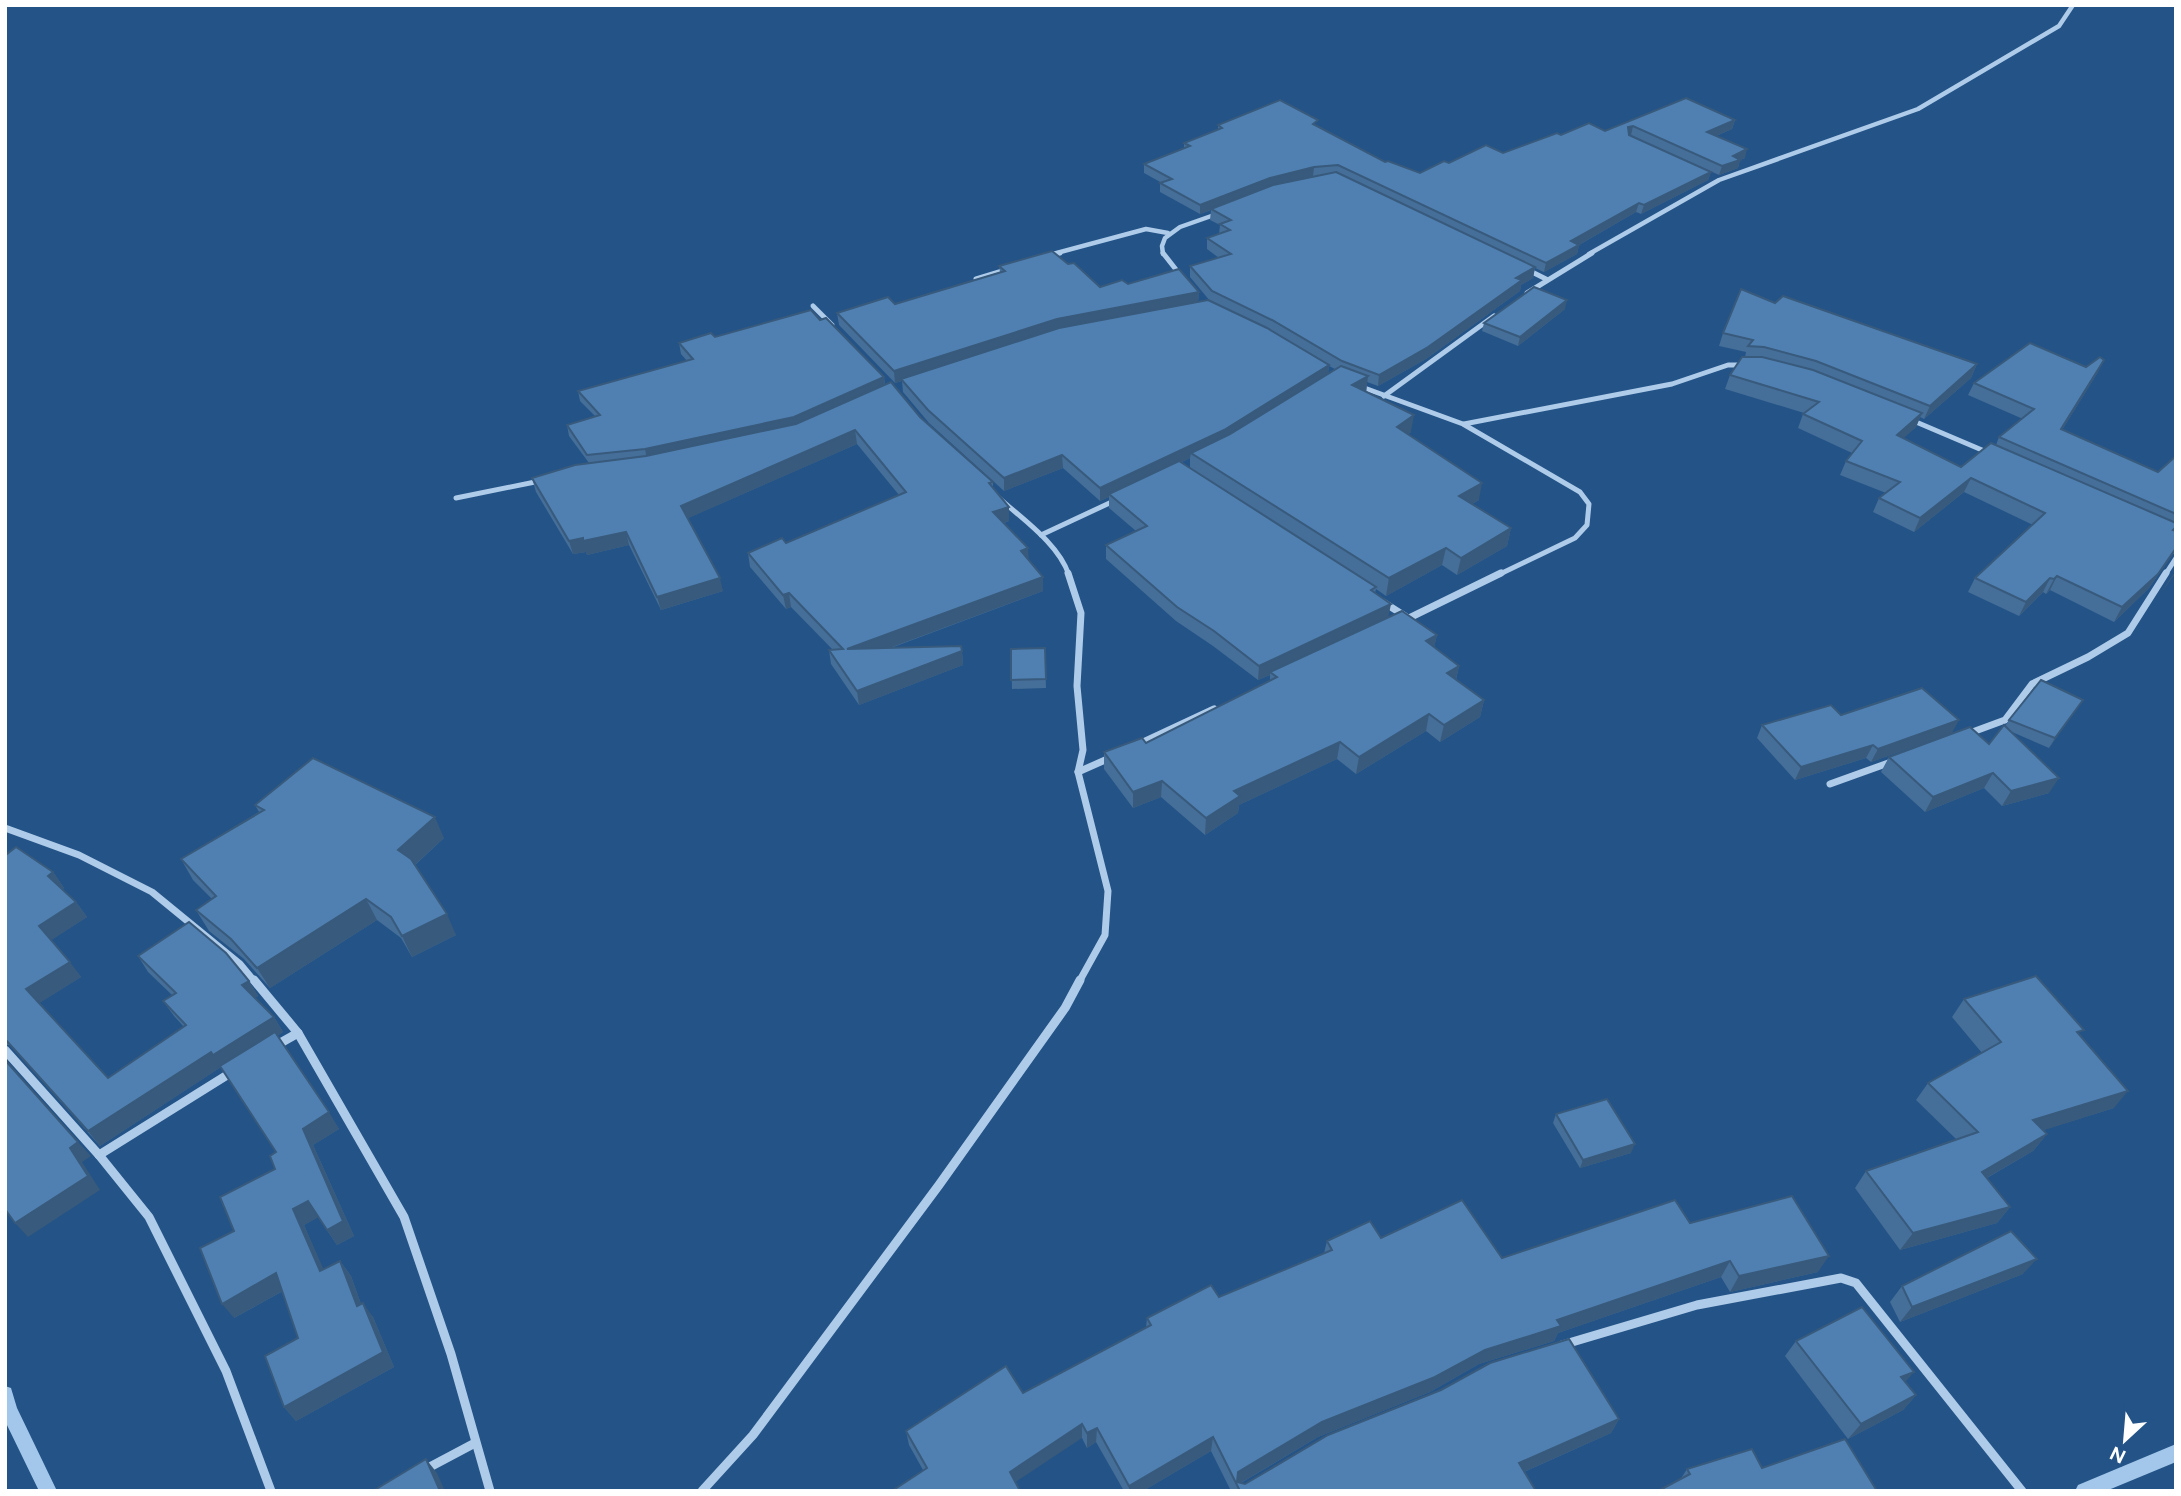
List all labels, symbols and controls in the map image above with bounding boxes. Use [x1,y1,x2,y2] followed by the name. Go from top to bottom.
[2090,1405,2160,1475] north arrow
[2106,1441,2129,1468] text: N

